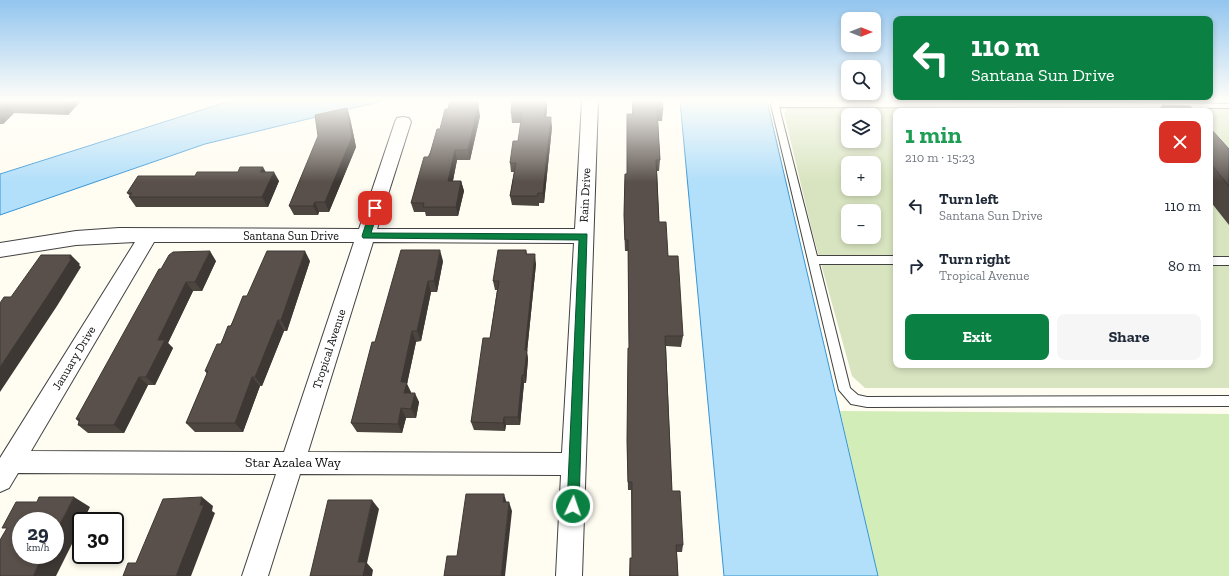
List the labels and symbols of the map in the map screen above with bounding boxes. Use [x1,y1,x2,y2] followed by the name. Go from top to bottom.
[841,12,881,52] north arrow
[577,167,593,223] street label: Rain Drive
[358,191,392,225] pin
[243,229,339,243] street label: Santana Sun Drive
[309,307,349,391] street label: Tropical Avenue
[49,323,99,393] street label: January Drive
[245,454,342,471] street label: Star Azalea Way
[552,485,594,527] position arrow
[72,512,124,564] speed limit sign: 30

